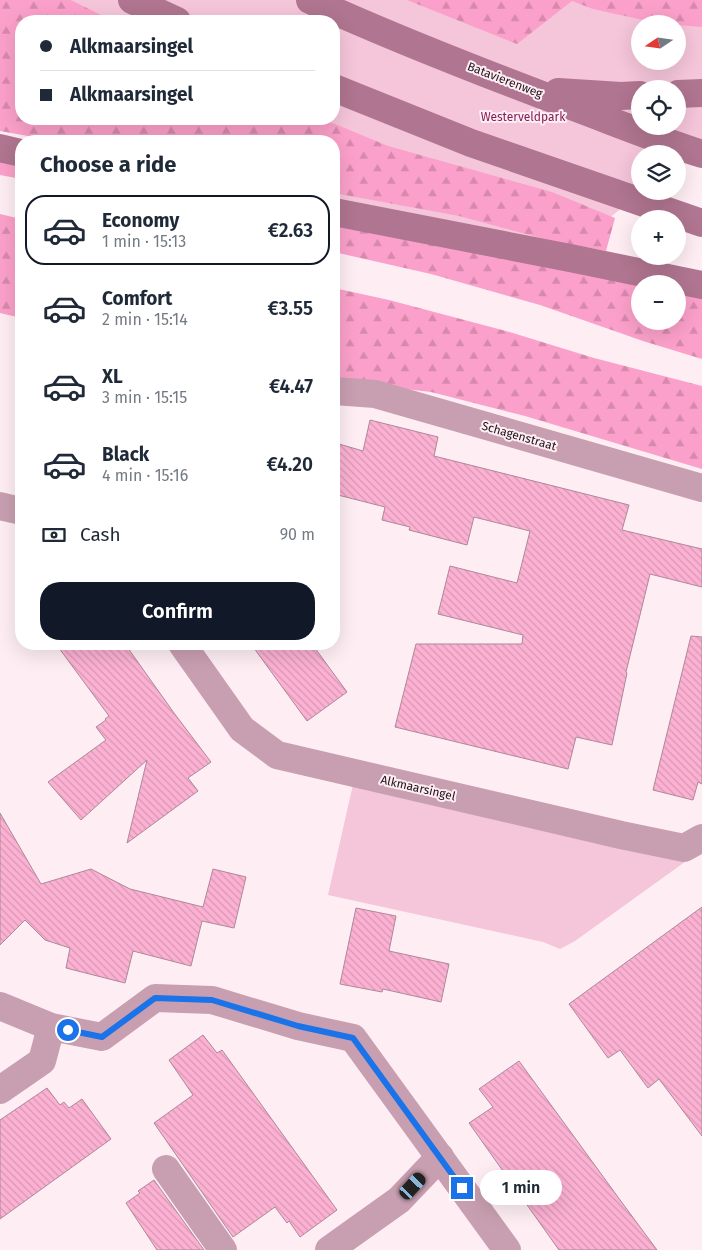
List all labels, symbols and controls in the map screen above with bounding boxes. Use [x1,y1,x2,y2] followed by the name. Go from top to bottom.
[631,15,686,70] north arrow
[631,15,686,330] map controls
[70,35,193,58] text: Alkmaarsingel
[465,59,545,101] street label: Batavierenweg
[631,80,686,135] button: locate
[70,83,193,106] text: Alkmaarsingel
[481,110,566,124] park label: Westerveldpark
[631,145,686,200] button: layers
[40,151,176,178] text: Choose a ride
[42,208,87,253] icon: car
[102,209,179,232] text: Economy
[631,210,686,265] button: +
[268,219,313,242] text: €2.63
[102,232,186,251] text: 1 min · 15:13
[631,275,686,330] button: −
[42,286,87,331] icon: car
[102,287,172,310] text: Comfort
[267,297,313,320] text: €3.55
[102,310,188,329] text: 2 min · 15:14
[42,364,87,409] icon: car
[102,365,123,388] text: XL
[269,375,313,398] text: €4.47
[102,388,187,407] text: 3 min · 15:15
[480,419,558,453] street label: Schagenstraat
[42,442,87,487] icon: car
[102,443,149,466] text: Black
[267,453,313,476] text: €4.20
[102,466,188,485] text: 4 min · 15:16
[40,521,68,549] icon: cash
[80,523,121,546] text: Cash
[280,525,315,544] text: 90 m
[40,582,315,640] button: Confirm
[379,773,457,804] street label: Alkmaarsingel
[57,1019,79,1041] route start
[397,1170,428,1202] car
[480,1170,562,1206] callout: 1 min
[451,1177,473,1199] route end
[502,1178,540,1197] text: 1 min

